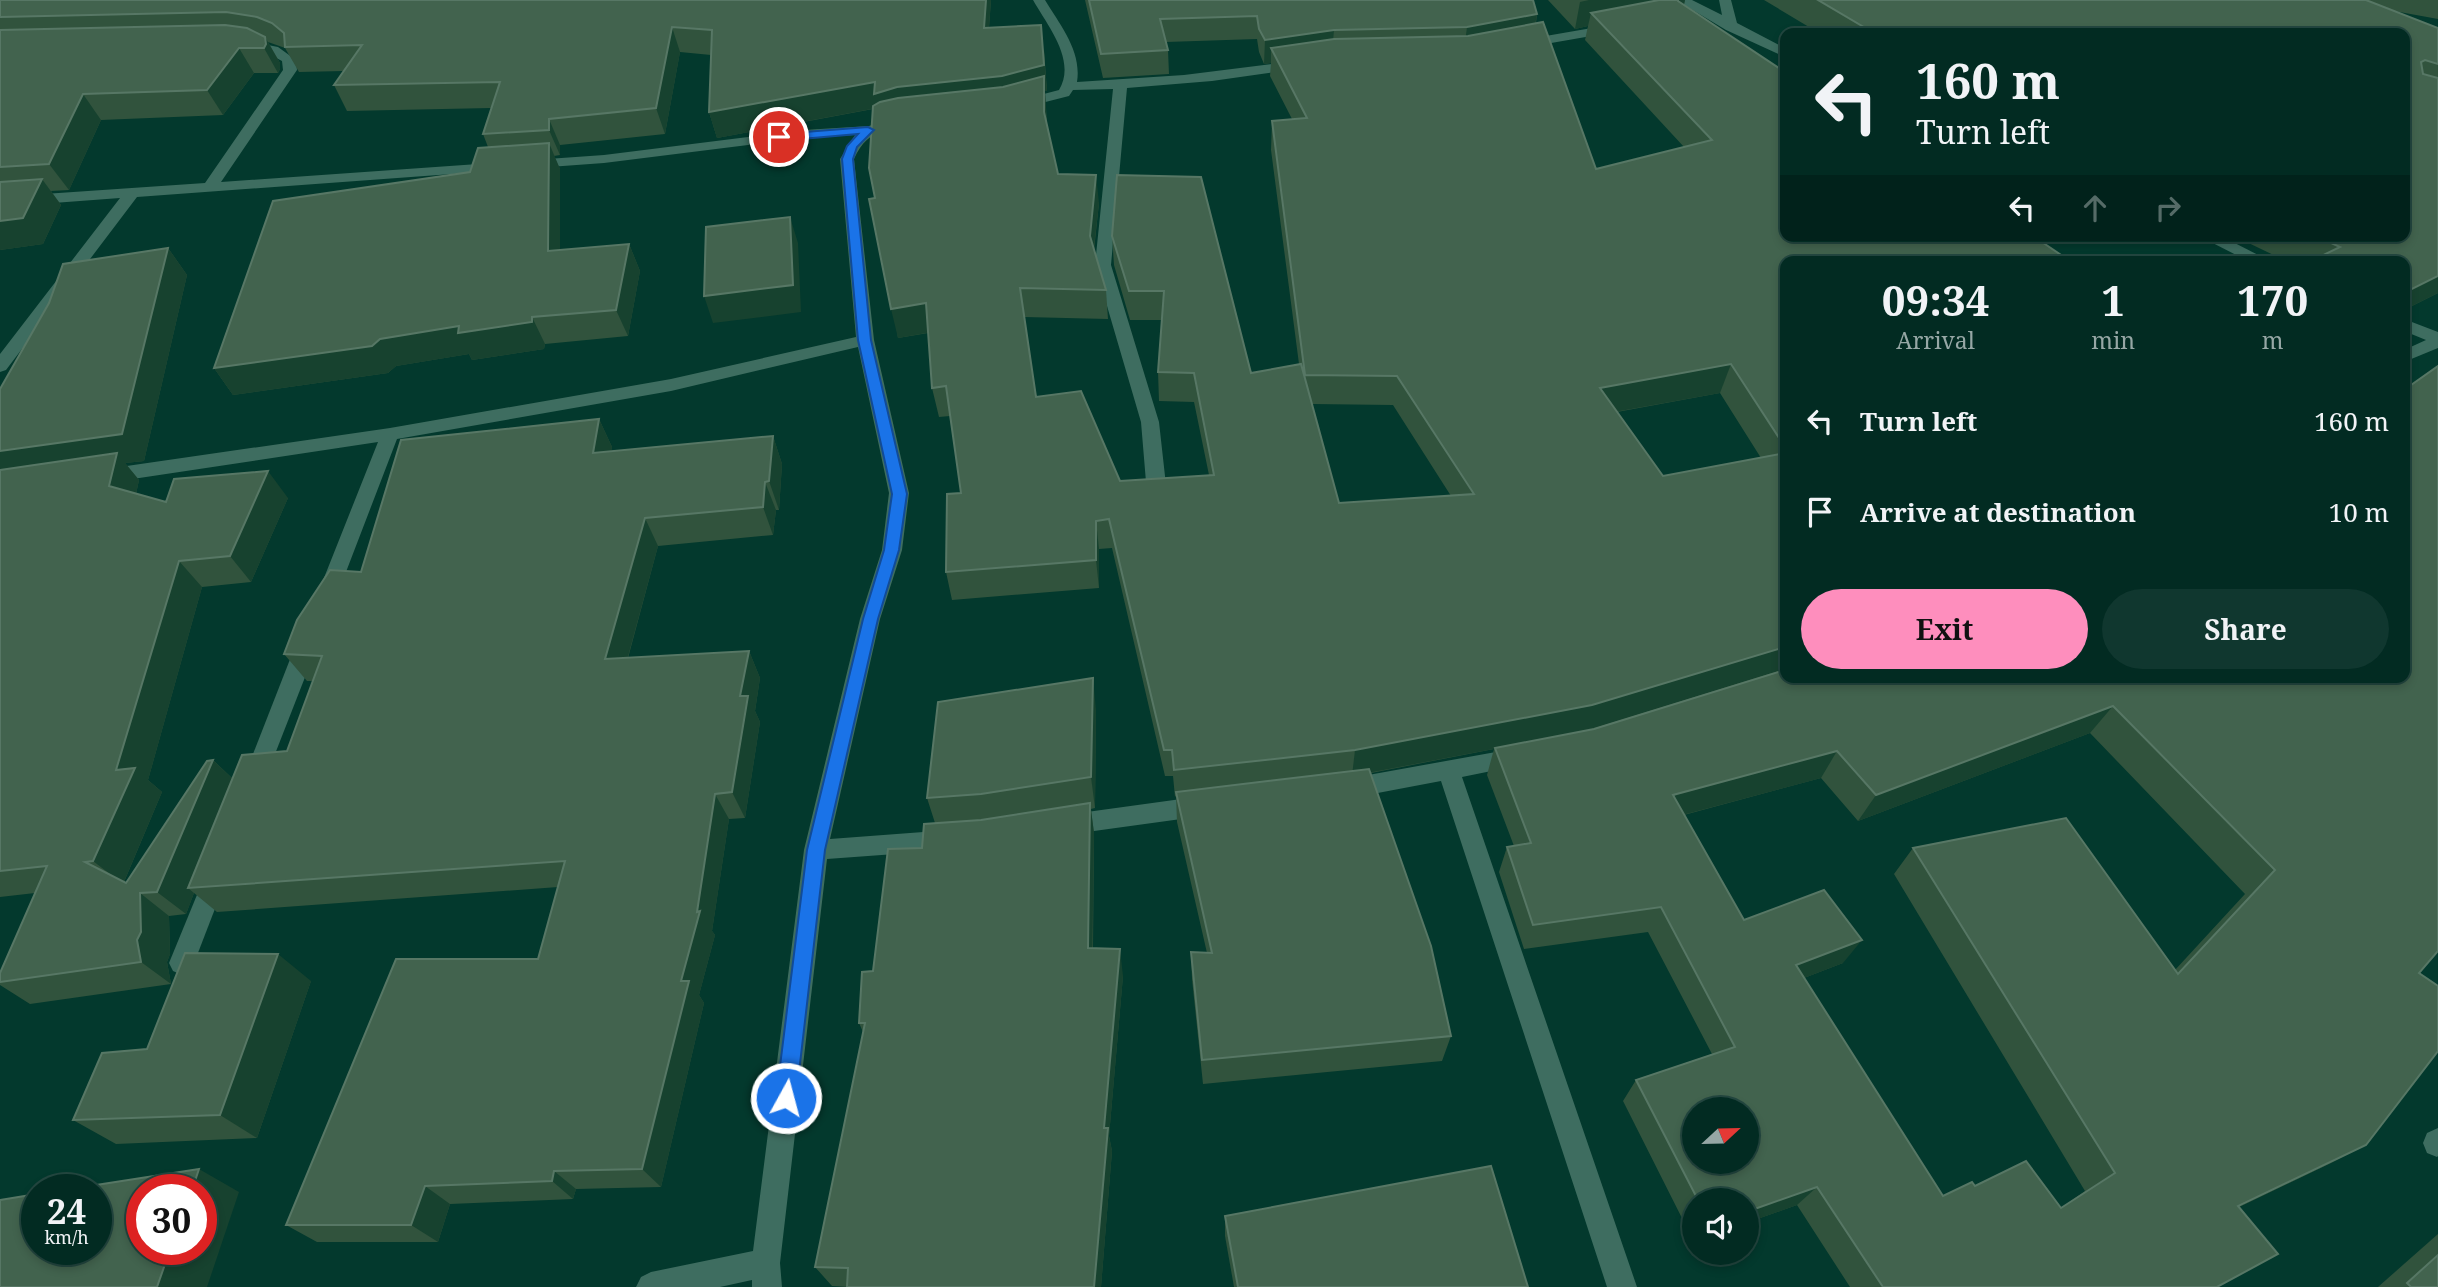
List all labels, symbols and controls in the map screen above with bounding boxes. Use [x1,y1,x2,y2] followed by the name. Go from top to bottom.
[1916,47,2060,113] text: 160 m
[1801,56,1892,147] icon: left
[749,107,809,167] pin
[1916,110,2050,153] text: Turn left
[760,118,798,156] icon: arrive
[2003,189,2041,227] icon: left
[2076,189,2114,227] icon: ahead
[2149,189,2187,227] icon: right
[1882,271,1989,328] text: 09:34
[2101,271,2125,328] text: 1
[2237,271,2308,328] text: 170
[1896,324,1975,356] text: Arrival
[2091,324,2135,356] text: min
[2262,324,2283,356] text: m
[1801,402,1839,440] icon: left
[1860,403,1977,439] text: Turn left
[2314,403,2389,439] text: 160 m
[1801,493,1839,531] icon: arrive
[1860,494,2136,530] text: Arrive at destination
[2329,494,2389,530] text: 10 m
[1801,589,2088,669] button: Exit
[2102,589,2389,669] button: Share
[749,1061,823,1135] position arrow
[1682,1097,1759,1174] north arrow
[1682,1097,1759,1265] map controls
[126,1174,217,1265] speed limit sign: 30
[47,1187,86,1234] text: 24
[1682,1188,1759,1265] button: sound
[44,1225,89,1249] text: km/h

